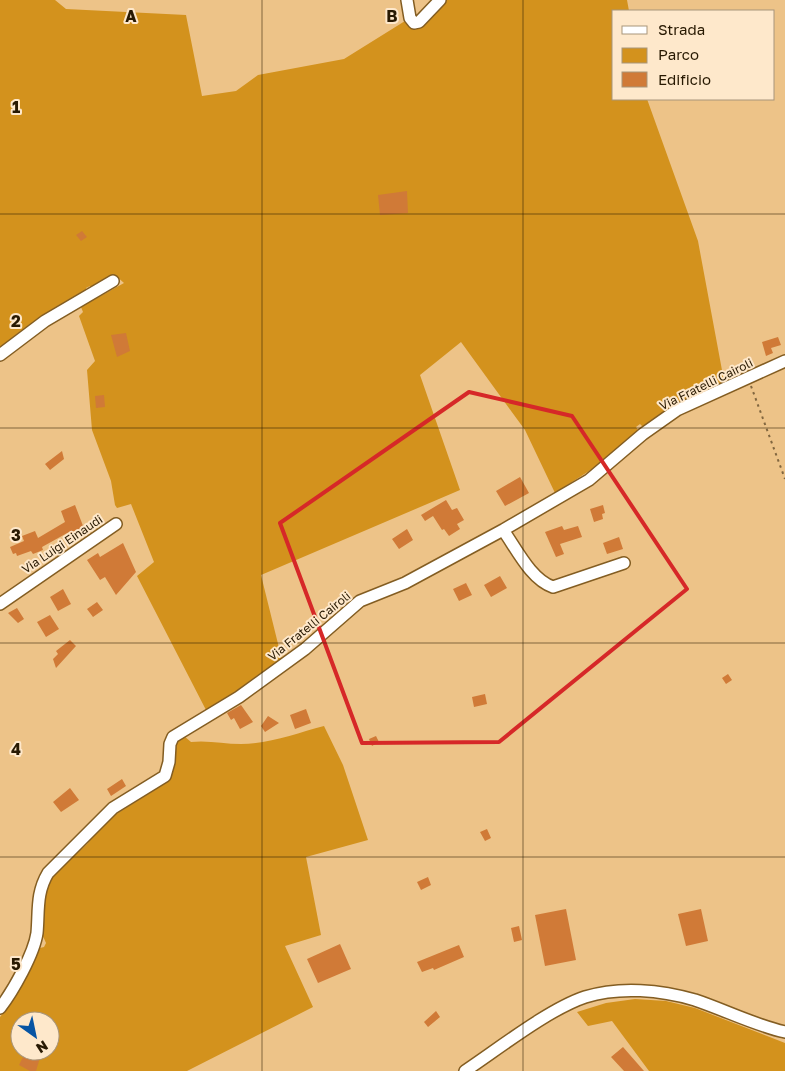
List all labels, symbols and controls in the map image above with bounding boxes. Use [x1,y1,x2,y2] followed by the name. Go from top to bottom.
[125,6,137,26] text: A
[386,6,398,26] text: B
[612,10,775,100] legend
[658,20,705,38] text: Strada
[658,45,699,63] text: Parco
[658,70,711,88] text: Edificio
[12,97,20,117] text: 1
[11,311,21,331] text: 2
[657,355,755,413] street label: Via Fratelli Cairoli
[19,511,105,577] street label: Via Luigi Einaudi
[11,525,21,545] text: 3
[265,588,353,664] street label: Via Fratelli Cairoli
[11,739,21,759] text: 4
[11,954,21,974] text: 5
[10,1011,60,1061] north arrow
[33,1037,51,1057] text: N

